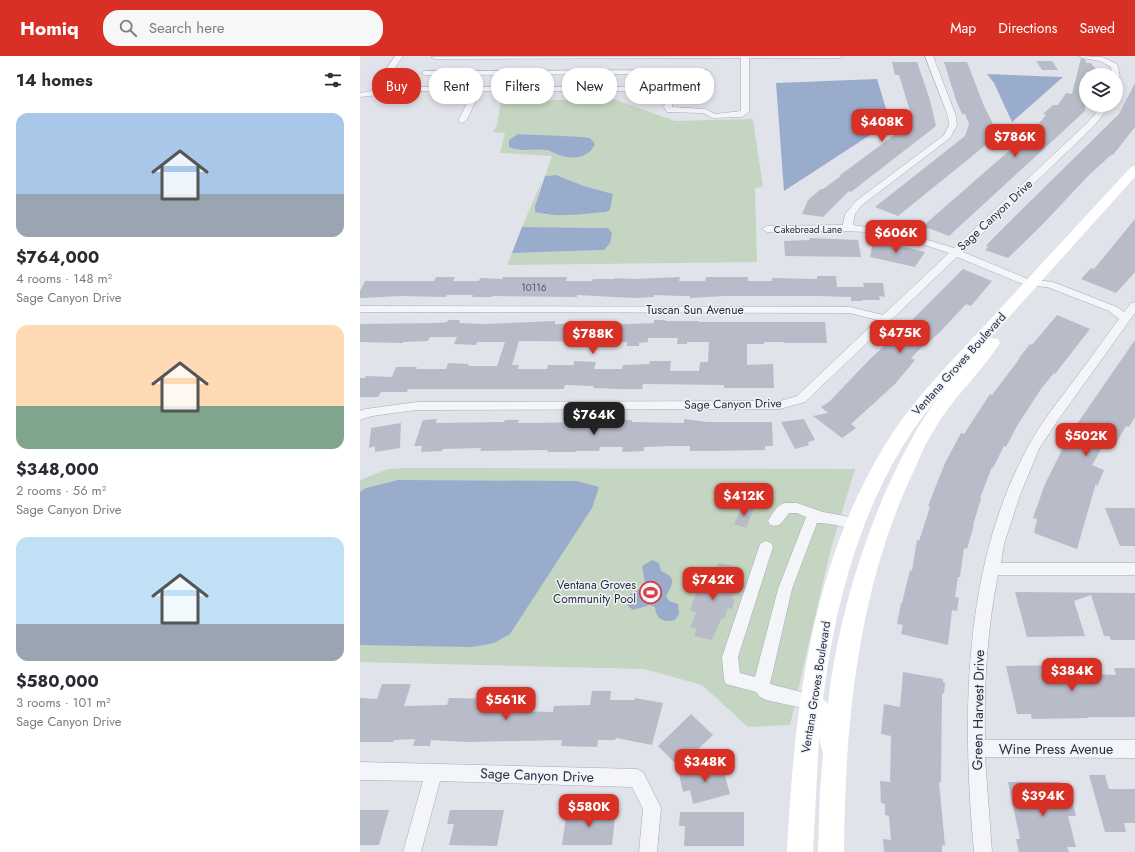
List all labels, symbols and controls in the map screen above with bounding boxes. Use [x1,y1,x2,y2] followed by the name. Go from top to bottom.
[103,10,383,46] search box
[20,15,79,42] text: Homiq
[117,17,139,39] icon: search
[149,17,225,39] text: Search here
[950,18,976,38] text: Map
[998,18,1058,38] text: Directions
[1080,18,1115,38] text: Saved
[16,68,93,92] text: 14 homes
[372,68,421,104] chip: Buy
[429,68,483,104] chip: Rent
[491,68,554,104] chip: Filters
[562,68,617,104] chip: New
[625,68,714,104] chip: Apartment
[1079,68,1123,112] map controls
[1079,68,1123,112] button: layers
[322,69,344,91] icon: filters
[854,109,910,143] pin: $408K
[860,112,904,131] text: $408K
[987,124,1043,158] pin: $786K
[994,127,1036,146] text: $786K
[144,139,216,211] icon: home
[953,175,1037,255] street label: Sage Canyon Drive
[868,220,924,254] pin: $606K
[774,222,842,237] street label: Cakebread Lane
[874,223,918,242] text: $606K
[16,245,99,269] text: $764,000
[16,269,112,288] text: 4 rooms · 148 m²
[521,280,547,295] house number: 10116
[16,288,122,307] text: Sage Canyon Drive
[646,301,744,319] street label: Tuscan Sun Avenue
[908,308,1010,420] street label: Ventana Groves Boulevard
[872,320,928,354] pin: $475K
[565,321,621,355] pin: $788K
[879,323,921,342] text: $475K
[572,324,614,343] text: $788K
[144,351,216,423] icon: home
[684,394,782,414] street label: Sage Canyon Drive
[566,402,622,436] pin: $764K
[573,405,615,424] text: $764K
[1058,423,1114,457] pin: $502K
[1065,426,1107,445] text: $502K
[16,457,99,481] text: $348,000
[16,481,106,500] text: 2 rooms · 56 m²
[716,483,772,517] pin: $412K
[723,486,765,505] text: $412K
[16,500,122,519] text: Sage Canyon Drive
[144,563,216,635] icon: home
[685,567,741,601] pin: $742K
[692,570,734,589] text: $742K
[553,576,636,608] place label: Ventana Groves Community Pool
[638,579,664,605] sports icon: Ventana Groves Community Pool
[797,620,835,754] street label: Ventana Groves Boulevard
[967,649,989,771] street label: Green Harvest Drive
[1044,658,1100,692] pin: $384K
[1051,661,1093,680] text: $384K
[16,669,99,693] text: $580,000
[478,687,534,721] pin: $561K
[486,690,526,709] text: $561K
[16,693,111,712] text: 3 rooms · 101 m²
[16,712,122,731] text: Sage Canyon Drive
[999,739,1113,759] street label: Wine Press Avenue
[677,749,733,783] pin: $348K
[684,752,726,771] text: $348K
[480,763,594,787] street label: Sage Canyon Drive
[1015,783,1071,817] pin: $394K
[1021,786,1065,805] text: $394K
[561,794,617,828] pin: $580K
[568,797,610,816] text: $580K

